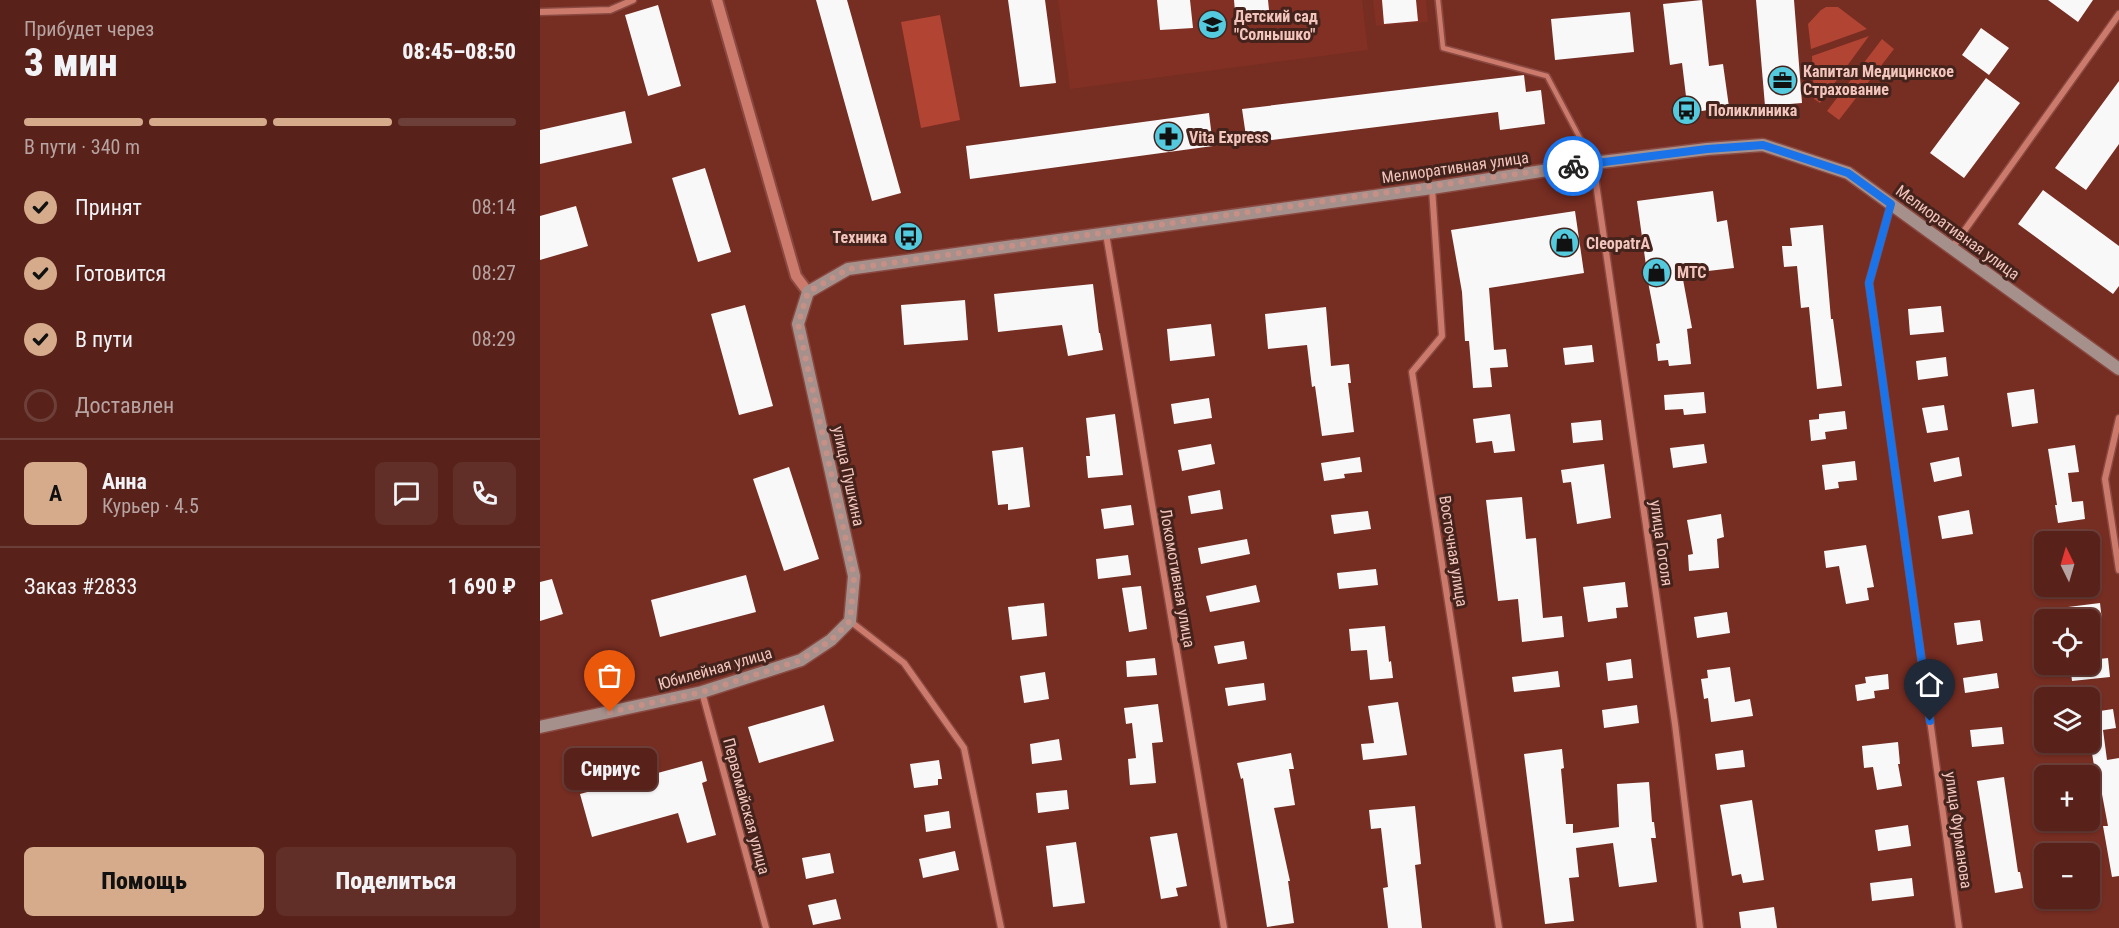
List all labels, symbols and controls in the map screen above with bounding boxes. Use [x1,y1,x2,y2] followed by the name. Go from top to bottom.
[1234,7,1318,44] place label: Детский сад "Солнышко"
[1197,9,1229,41] school or university icon: Детский сад "Солнышко"
[24,17,154,41] text: Прибудет через
[402,39,516,64] text: 08:45–08:50
[24,40,118,86] text: 3 мин
[1803,62,1954,99] place label: Капитал Медицинское Страхование
[1766,64,1798,96] office icon: Капитал Медицинское Страхование
[1671,94,1703,126] bus stop icon: Поликлиника
[1708,101,1798,120] place label: Поликлиника
[1152,121,1184,153] pharmacy icon: Vita Express
[1189,128,1269,147] place label: Vita Express
[24,135,140,159] text: В пути · 340 m
[1543,136,1603,196] courier
[1380,148,1530,187] street label: Мелиоративная улица
[1557,150,1590,183] icon: bike
[1892,181,2023,284] street label: Мелиоративная улица
[24,191,57,224] icon: check
[75,195,142,220] text: Принят
[472,195,516,219] text: 08:14
[892,221,924,253] bus stop icon: Техника
[1549,227,1581,259] shop icon: CleopatrA
[833,228,887,247] place label: Техника
[1586,234,1650,253] place label: CleopatrA
[1640,256,1672,288] shop icon: МТС
[24,257,57,290] icon: check
[75,261,166,286] text: Готовится
[472,261,516,285] text: 08:27
[1677,263,1706,282] place label: МТС
[24,323,57,356] icon: check
[75,327,133,352] text: В пути
[472,327,516,351] text: 08:29
[75,393,174,418] text: Доставлен
[829,424,868,528] street label: улица Пушкина
[375,462,438,525] button: chat
[453,462,516,525] button: phone
[102,469,147,494] text: Анна
[49,481,62,506] text: А
[102,494,199,518] text: Курьер · 4.5
[1435,494,1472,608] street label: Восточная улица
[1646,499,1677,587] street label: улица Гоголя
[1156,507,1199,649] street label: Локомотивная улица
[2034,531,2100,597] north arrow
[2034,531,2100,909] map controls
[24,574,137,599] text: Заказ #2833
[448,574,516,599] text: 1 690 ₽
[2034,609,2100,675] button: locate
[656,643,774,694] street label: Юбилейная улица
[584,650,635,712] pin
[593,659,626,692] icon: bag
[1904,659,1955,721] pin
[1913,668,1946,701] icon: home
[2034,687,2100,753] button: layers
[719,736,774,876] street label: Первомайская улица
[563,748,656,790] callout: Сириус
[581,757,640,781] text: Сириус
[2034,765,2100,831] button: +
[1941,770,1976,890] street label: улица Фурманова
[2034,843,2100,909] button: −
[24,847,264,916] button: Помощь
[276,847,516,916] button: Поделиться

